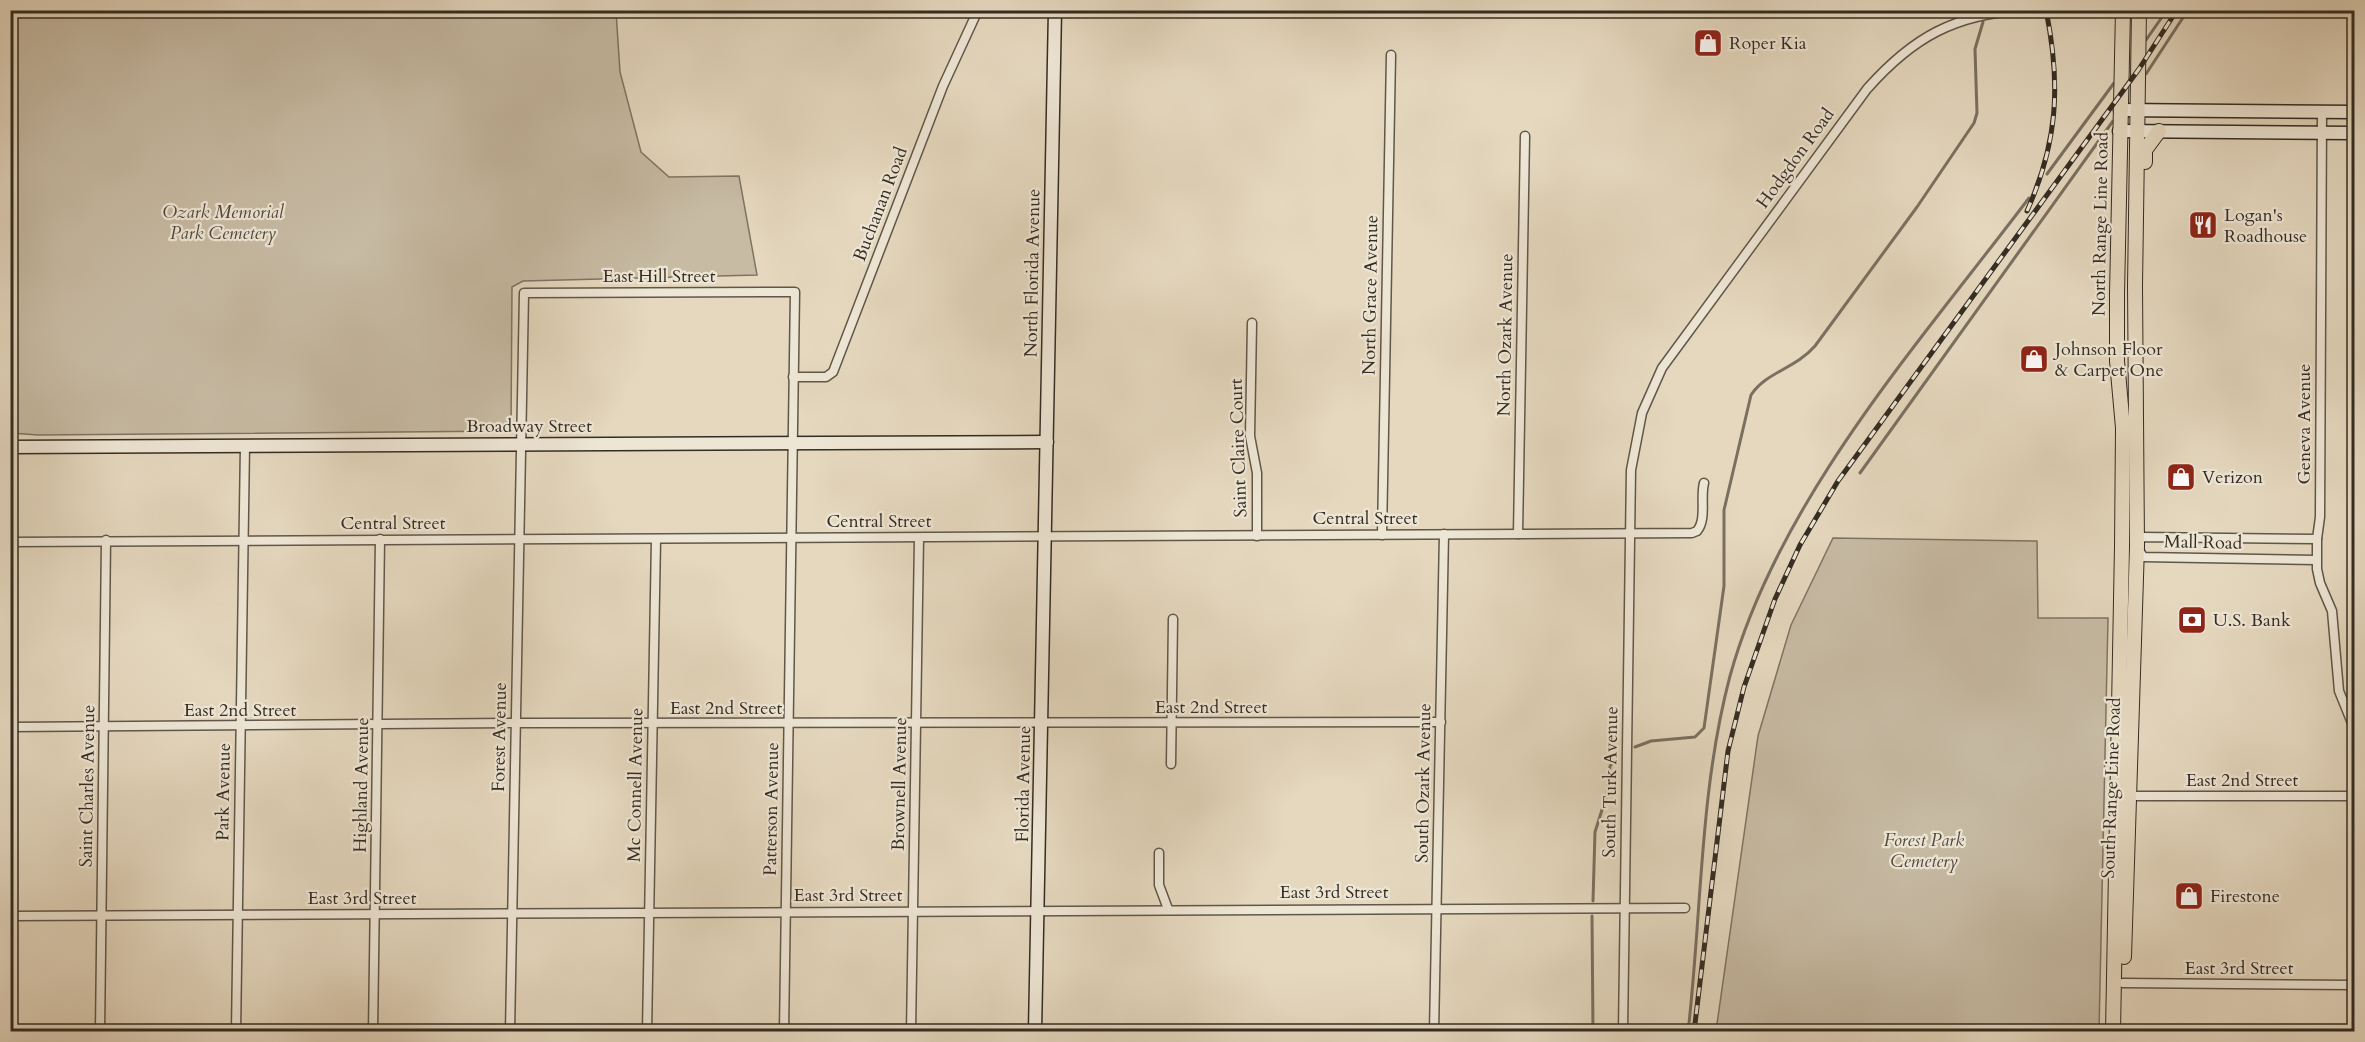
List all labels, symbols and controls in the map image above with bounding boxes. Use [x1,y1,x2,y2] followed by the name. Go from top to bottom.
[1692,27,1724,59] shop icon: Roper Kia
[1729,31,1807,56] place label: Roper Kia
[1750,103,1841,214] street label: Hodgdon Road
[2086,131,2115,316] street label: North Range Line Road
[847,143,914,265] street label: Buchanan Road
[1019,188,1046,358] street label: North Florida Avenue
[162,200,285,246] park label: Ozark Memorial Park Cemetery
[2224,203,2307,249] place label: Logan's Roadhouse
[2187,209,2219,241] restaurant icon: Logan's Roadhouse
[1357,215,1384,375] street label: North Grace Avenue
[1492,253,1519,417] street label: North Ozark Avenue
[603,264,716,289] street label: East Hill Street
[2052,337,2164,383] place label: Johnson Floor & Carpet One
[2018,343,2050,375] shop icon: Johnson Floor & Carpet One
[2292,364,2317,484] street label: Geneva Avenue
[1224,378,1253,518] street label: Saint Claire Court
[466,414,592,439] street label: Broadway Street
[2165,461,2197,493] shop icon: Verizon
[2202,465,2264,490] place label: Verizon
[1313,506,1418,531] street label: Central Street
[827,509,932,534] street label: Central Street
[341,511,446,536] street label: Central Street
[2164,529,2243,556] street label: Mall Road
[2176,604,2208,636] bank icon: U.S. Bank
[2213,608,2291,633] place label: U.S. Bank
[486,682,513,792] street label: Forest Avenue
[1155,695,1268,720] street label: East 2nd Street
[670,696,783,721] street label: East 2nd Street
[2096,697,2127,879] street label: South Range Line Road
[184,698,297,723] street label: East 2nd Street
[1410,703,1437,863] street label: South Ozark Avenue
[74,705,101,868] street label: Saint Charles Avenue
[1597,706,1624,858] street label: South Turk Avenue
[622,708,649,862] street label: Mc Connell Avenue
[348,717,375,853] street label: Highland Avenue
[886,717,913,851] street label: Brownell Avenue
[1010,725,1037,843] street label: Florida Avenue
[758,742,785,876] street label: Patterson Avenue
[210,743,237,841] street label: Park Avenue
[2186,768,2299,793] street label: East 2nd Street
[1884,828,1964,874] park label: Forest Park Cemetery
[1280,880,1389,905] street label: East 3rd Street
[2173,880,2205,912] shop icon: Firestone
[794,883,903,908] street label: East 3rd Street
[2210,884,2280,909] place label: Firestone
[308,886,417,911] street label: East 3rd Street
[2185,956,2294,981] street label: East 3rd Street

